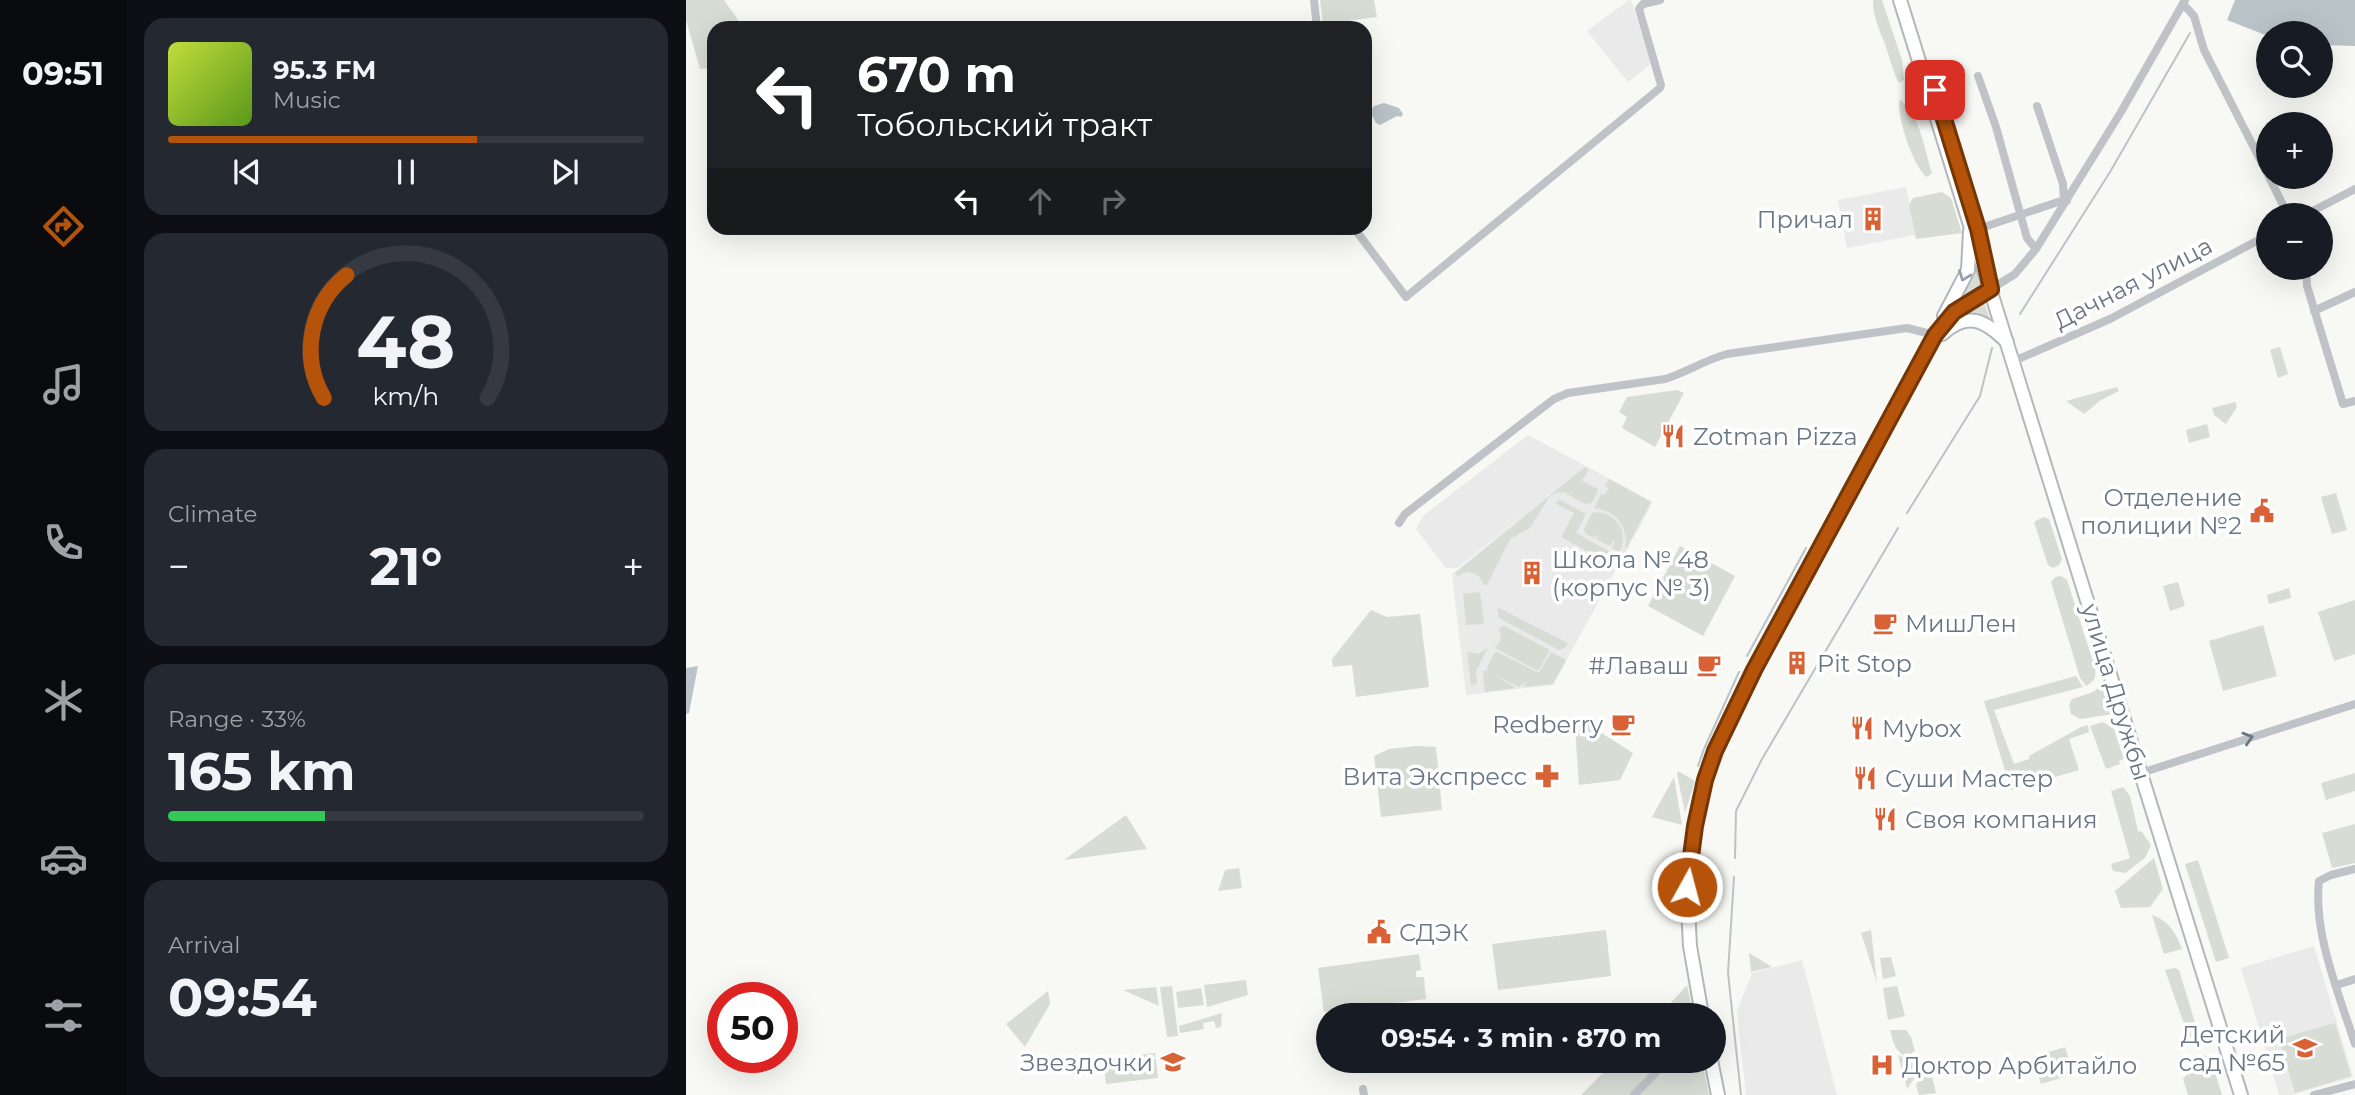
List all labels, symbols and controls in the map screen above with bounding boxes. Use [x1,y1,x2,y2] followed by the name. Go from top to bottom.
[2256,21,2333,280] map controls
[2256,21,2333,98] button: search
[857,45,1016,104] text: 670 m
[742,49,833,140] icon: left
[22,54,104,93] text: 09:51
[273,54,376,86] text: 95.3 FM
[1905,60,1965,120] pin
[1916,71,1954,109] icon: arrive
[273,86,341,114] text: Music
[857,105,1152,144] text: Тобольский тракт
[2256,112,2333,189] button: +
[228,153,266,191] icon: previous
[387,153,425,191] icon: pause
[546,153,584,191] icon: next
[948,182,986,220] icon: left
[1021,182,1059,220] icon: ahead
[1094,182,1132,220] icon: right
[39,202,88,251] icon: directions
[2256,203,2333,280] button: −
[1757,205,1853,234] place label: Причал
[1859,205,1887,233] building icon: Причал
[2049,231,2217,335] street label: Дачная улица
[1958,270,1972,282] one-way arrow
[357,299,455,387] text: 48
[39,360,88,409] icon: music
[373,381,439,411] text: km/h
[1659,422,1687,450] restaurant icon: Zotman Pizza
[1693,422,1858,451] place label: Zotman Pizza
[2080,483,2242,540] place label: Отделение полиции №2
[2248,497,2276,525] public building icon: Отделение полиции №2
[168,500,257,528] text: Climate
[39,518,88,567] icon: phone
[370,535,442,598] text: 21°
[168,543,190,590] text: −
[622,543,644,590] text: +
[1552,545,1711,602] place label: Школа № 48 (корпус № 3)
[1518,559,1546,587] building icon: Школа № 48 (корпус № 3)
[2075,599,2157,784] street label: улица Дружбы
[1871,609,1899,637] cafe icon: МишЛен
[1905,609,2017,638] place label: МишЛен
[1783,649,1811,677] building icon: Pit Stop
[1817,649,1912,678] place label: Pit Stop
[1589,651,1689,680] place label: #Лаваш
[1695,651,1723,679] cafe icon: #Лаваш
[39,676,88,725] icon: climate
[168,705,306,733] text: Range · 33%
[1492,710,1603,739] place label: Redberry
[1609,710,1637,738] cafe icon: Redberry
[1848,714,1876,742] restaurant icon: Mybox
[1882,714,1962,743] place label: Mybox
[2242,731,2254,746] one-way arrow
[168,740,356,803] text: 165 km
[1343,762,1527,791] place label: Вита Экспресс
[1533,762,1561,790] pharmacy icon: Вита Экспресс
[1851,764,1879,792] restaurant icon: Суши Мастер
[1885,764,2053,793] place label: Суши Мастер
[1871,805,1899,833] restaurant icon: Своя компания
[1905,805,2098,834] place label: Своя компания
[39,834,88,883] icon: car
[1650,850,1724,924] position arrow
[1365,918,1393,946] public building icon: СДЭК
[1399,918,1469,947] place label: СДЭК
[168,931,241,959] text: Arrival
[168,966,317,1029] text: 09:54
[707,982,798,1073] speed limit sign: 50
[39,991,88,1040] icon: filters
[2178,1020,2285,1077] place label: Детский сад №65
[1381,1022,1661,1054] text: 09:54 · 3 min · 870 m
[2291,1034,2319,1062] school or university icon: Детский сад №65
[1020,1048,1153,1077] place label: Звездочки
[1159,1048,1187,1076] school or university icon: Звездочки
[1868,1051,1896,1079] hospital icon: Доктор Арбитайло
[1902,1051,2137,1080] place label: Доктор Арбитайло

